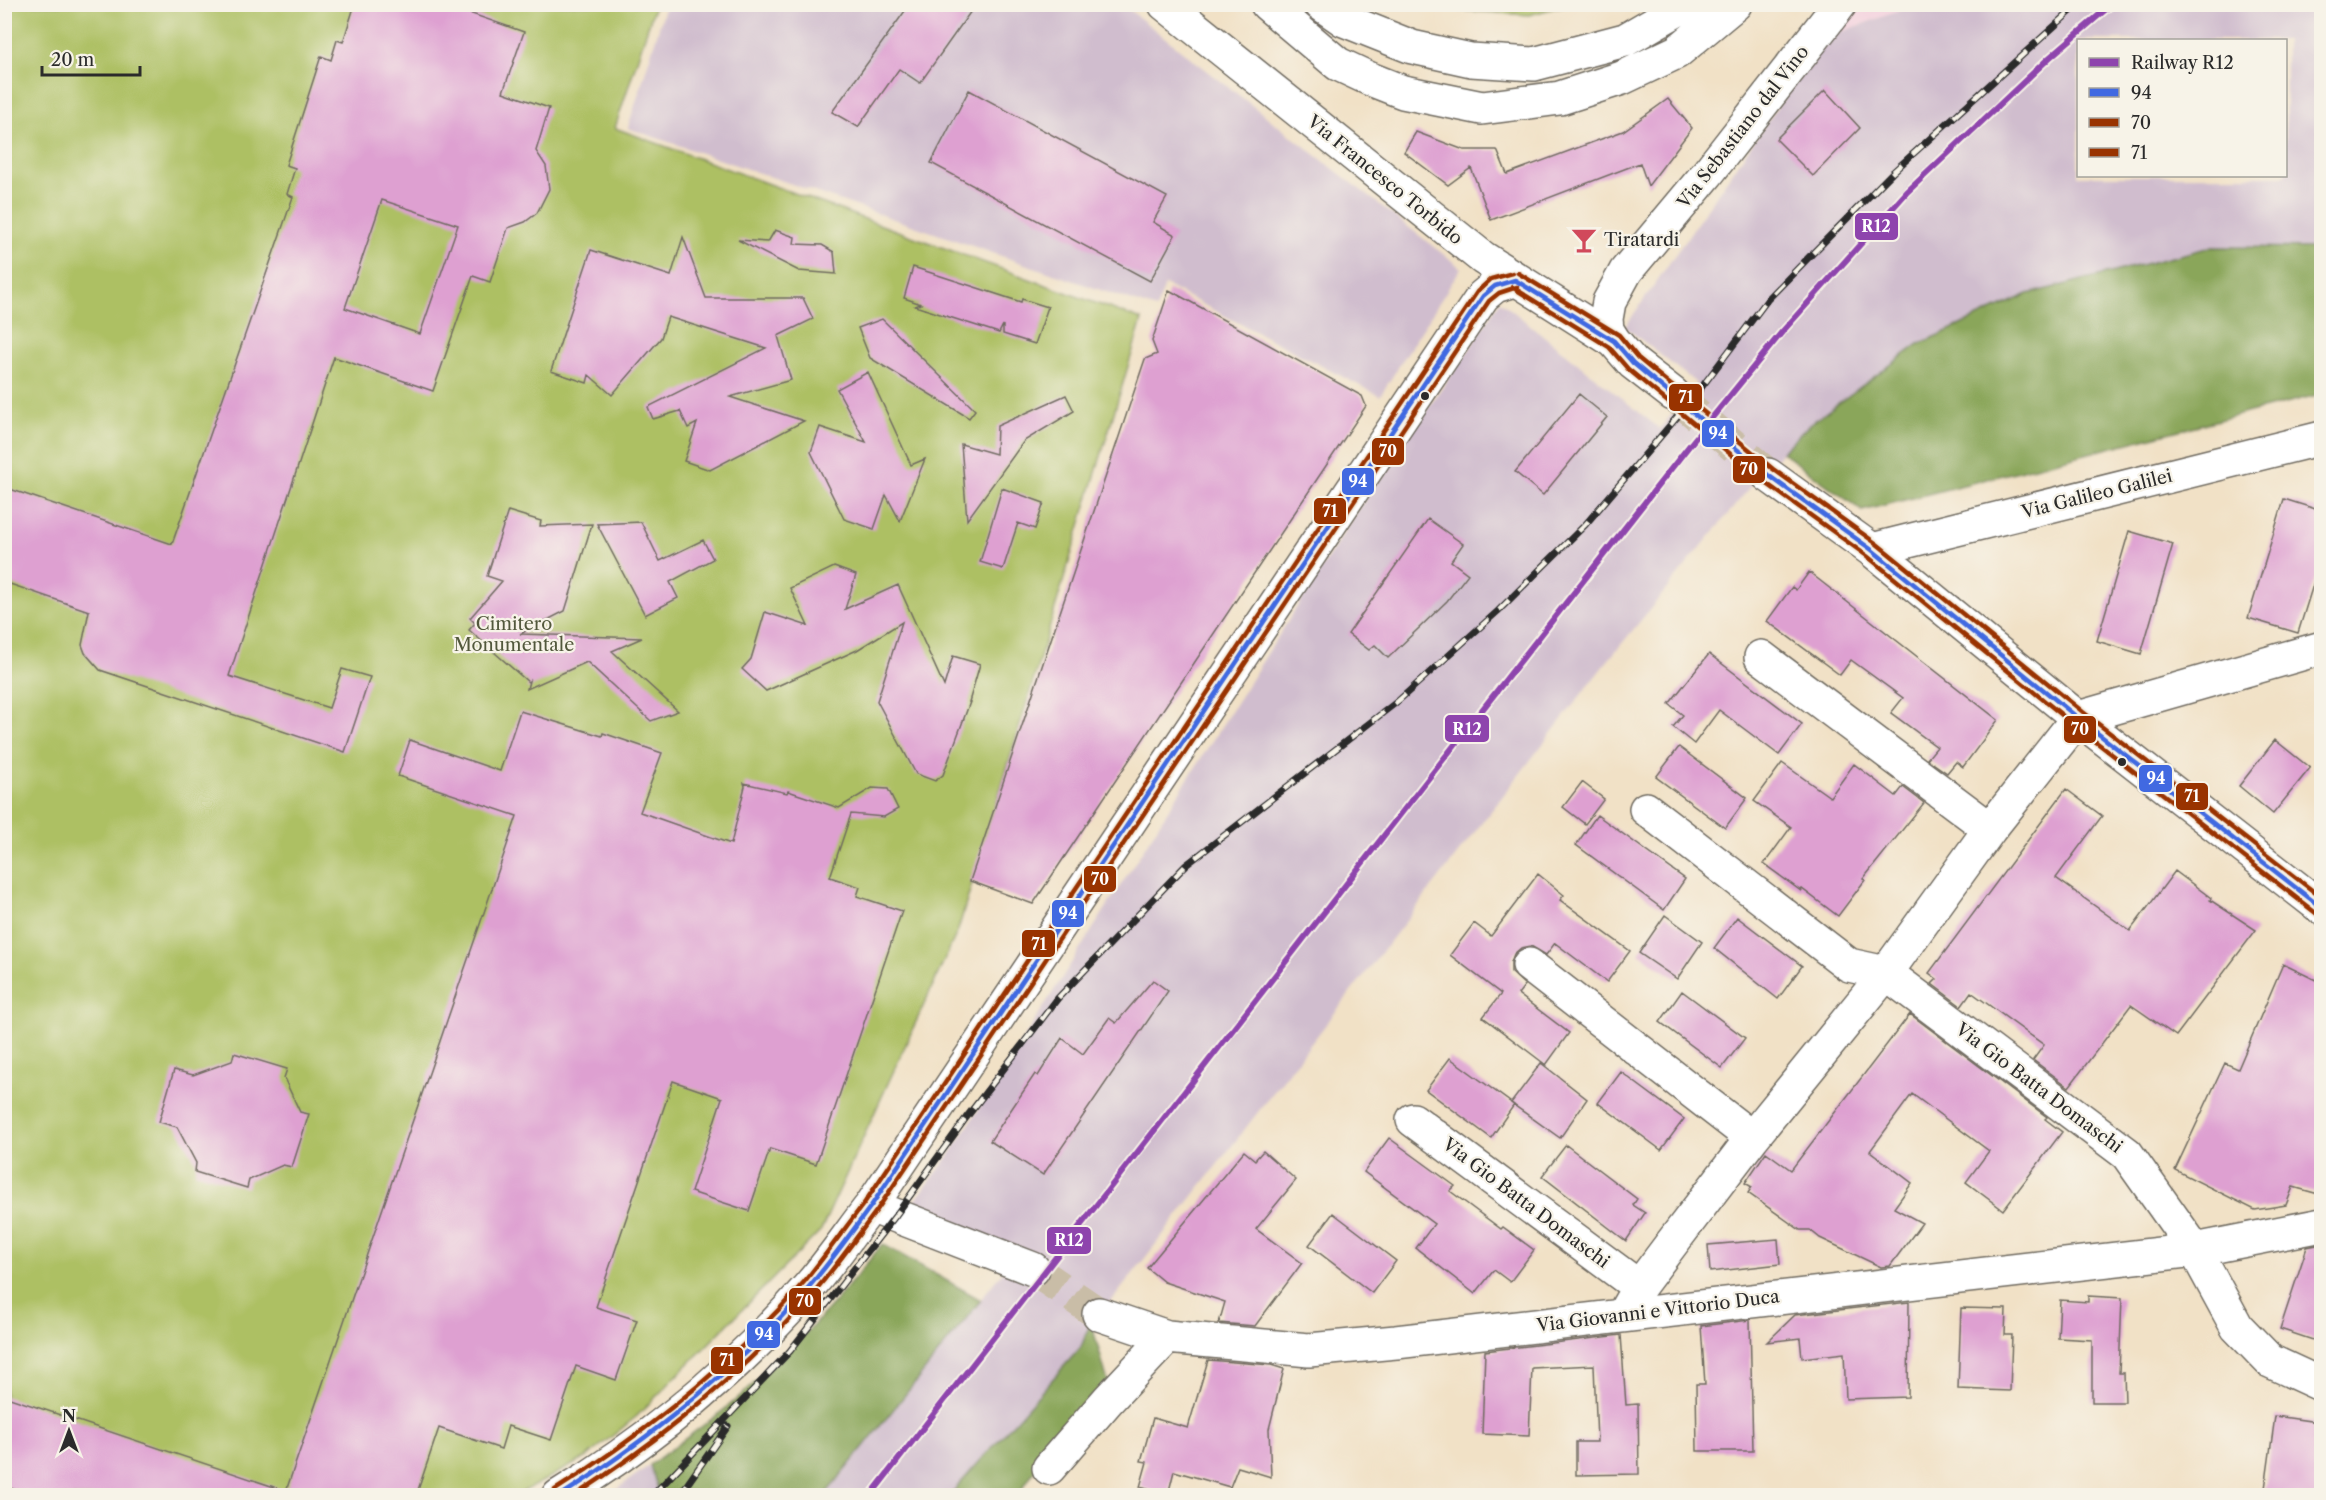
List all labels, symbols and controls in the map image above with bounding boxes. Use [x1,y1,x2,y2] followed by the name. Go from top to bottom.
[42,39,140,77] scale bar
[2077,39,2287,177] legend
[1672,41,1813,214] street label: Via Sebastiano dal Vino
[51,49,95,71] text: 20 m
[2131,52,2234,74] text: Railway R12
[2131,82,2152,104] text: 94
[1302,110,1467,249] street label: Via Francesco Torbido
[2131,112,2151,134] text: 70
[2131,142,2148,164] text: 71
[1854,212,1899,241] line badge: R12
[1861,216,1891,236] text: R12
[1569,225,1599,255] bar icon: Tiratardi
[1604,229,1680,251] place label: Tiratardi
[1668,383,1703,412] line badge: 71
[1678,387,1695,407] text: 71
[1419,390,1431,402] unlabelled marker
[1701,419,1735,448] line badge: 94
[1708,423,1728,443] text: 94
[1371,437,1405,466] line badge: 70
[1379,441,1397,461] text: 70
[1732,455,1766,484] line badge: 70
[1740,459,1758,479] text: 70
[2018,465,2175,524] street label: Via Galileo Galilei
[1341,467,1375,496] line badge: 94
[1348,471,1368,491] text: 94
[1313,497,1347,525] line badge: 71
[1322,501,1339,521] text: 71
[454,613,574,656] park label: Cimitero Monumentale
[1444,714,1490,743] line badge: R12
[2063,715,2097,744] line badge: 70
[1452,719,1482,739] text: R12
[2071,719,2089,739] text: 70
[2116,756,2128,768] unlabelled marker
[2138,764,2173,793] line badge: 94
[2146,768,2166,788] text: 94
[2175,782,2209,811] line badge: 71
[2184,786,2201,806] text: 71
[1083,865,1117,893] line badge: 70
[1091,869,1109,889] text: 70
[1051,899,1085,928] line badge: 94
[1058,903,1078,923] text: 94
[1021,929,1056,958] line badge: 71
[1031,934,1048,954] text: 71
[1950,1017,2127,1158] street label: Via Gio Batta Domaschi
[1437,1132,1614,1273] street label: Via Gio Batta Domaschi
[1046,1226,1092,1255] line badge: R12
[1054,1230,1084,1250] text: R12
[1534,1285,1781,1337] street label: Via Giovanni e Vittorio Duca
[788,1287,822,1316] line badge: 70
[796,1291,814,1311] text: 70
[746,1320,781,1349] line badge: 94
[754,1324,774,1344] text: 94
[710,1346,744,1375] line badge: 71
[719,1350,736,1370] text: 71
[39,1401,99,1461] north arrow
[62,1406,76,1426] text: N

